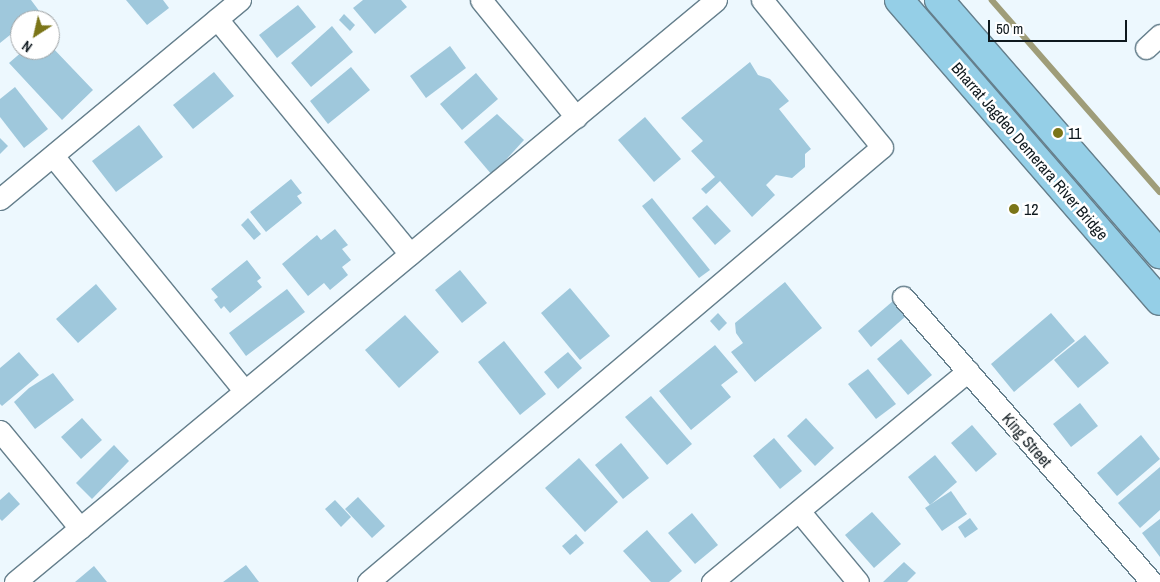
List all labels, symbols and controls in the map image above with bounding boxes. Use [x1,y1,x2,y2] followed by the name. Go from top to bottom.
[10,10,60,60] north arrow
[990,10,1129,42] scale bar
[996,18,1023,39] text: 50 m
[18,37,36,56] text: N
[948,58,1112,244] street label: Bharrat Jagdeo Demerara River Bridge
[1068,123,1082,143] place label: 11
[1052,127,1064,139] marker: 11
[1024,199,1039,219] place label: 12
[1008,203,1020,215] marker: 12
[998,409,1056,471] street label: King Street

